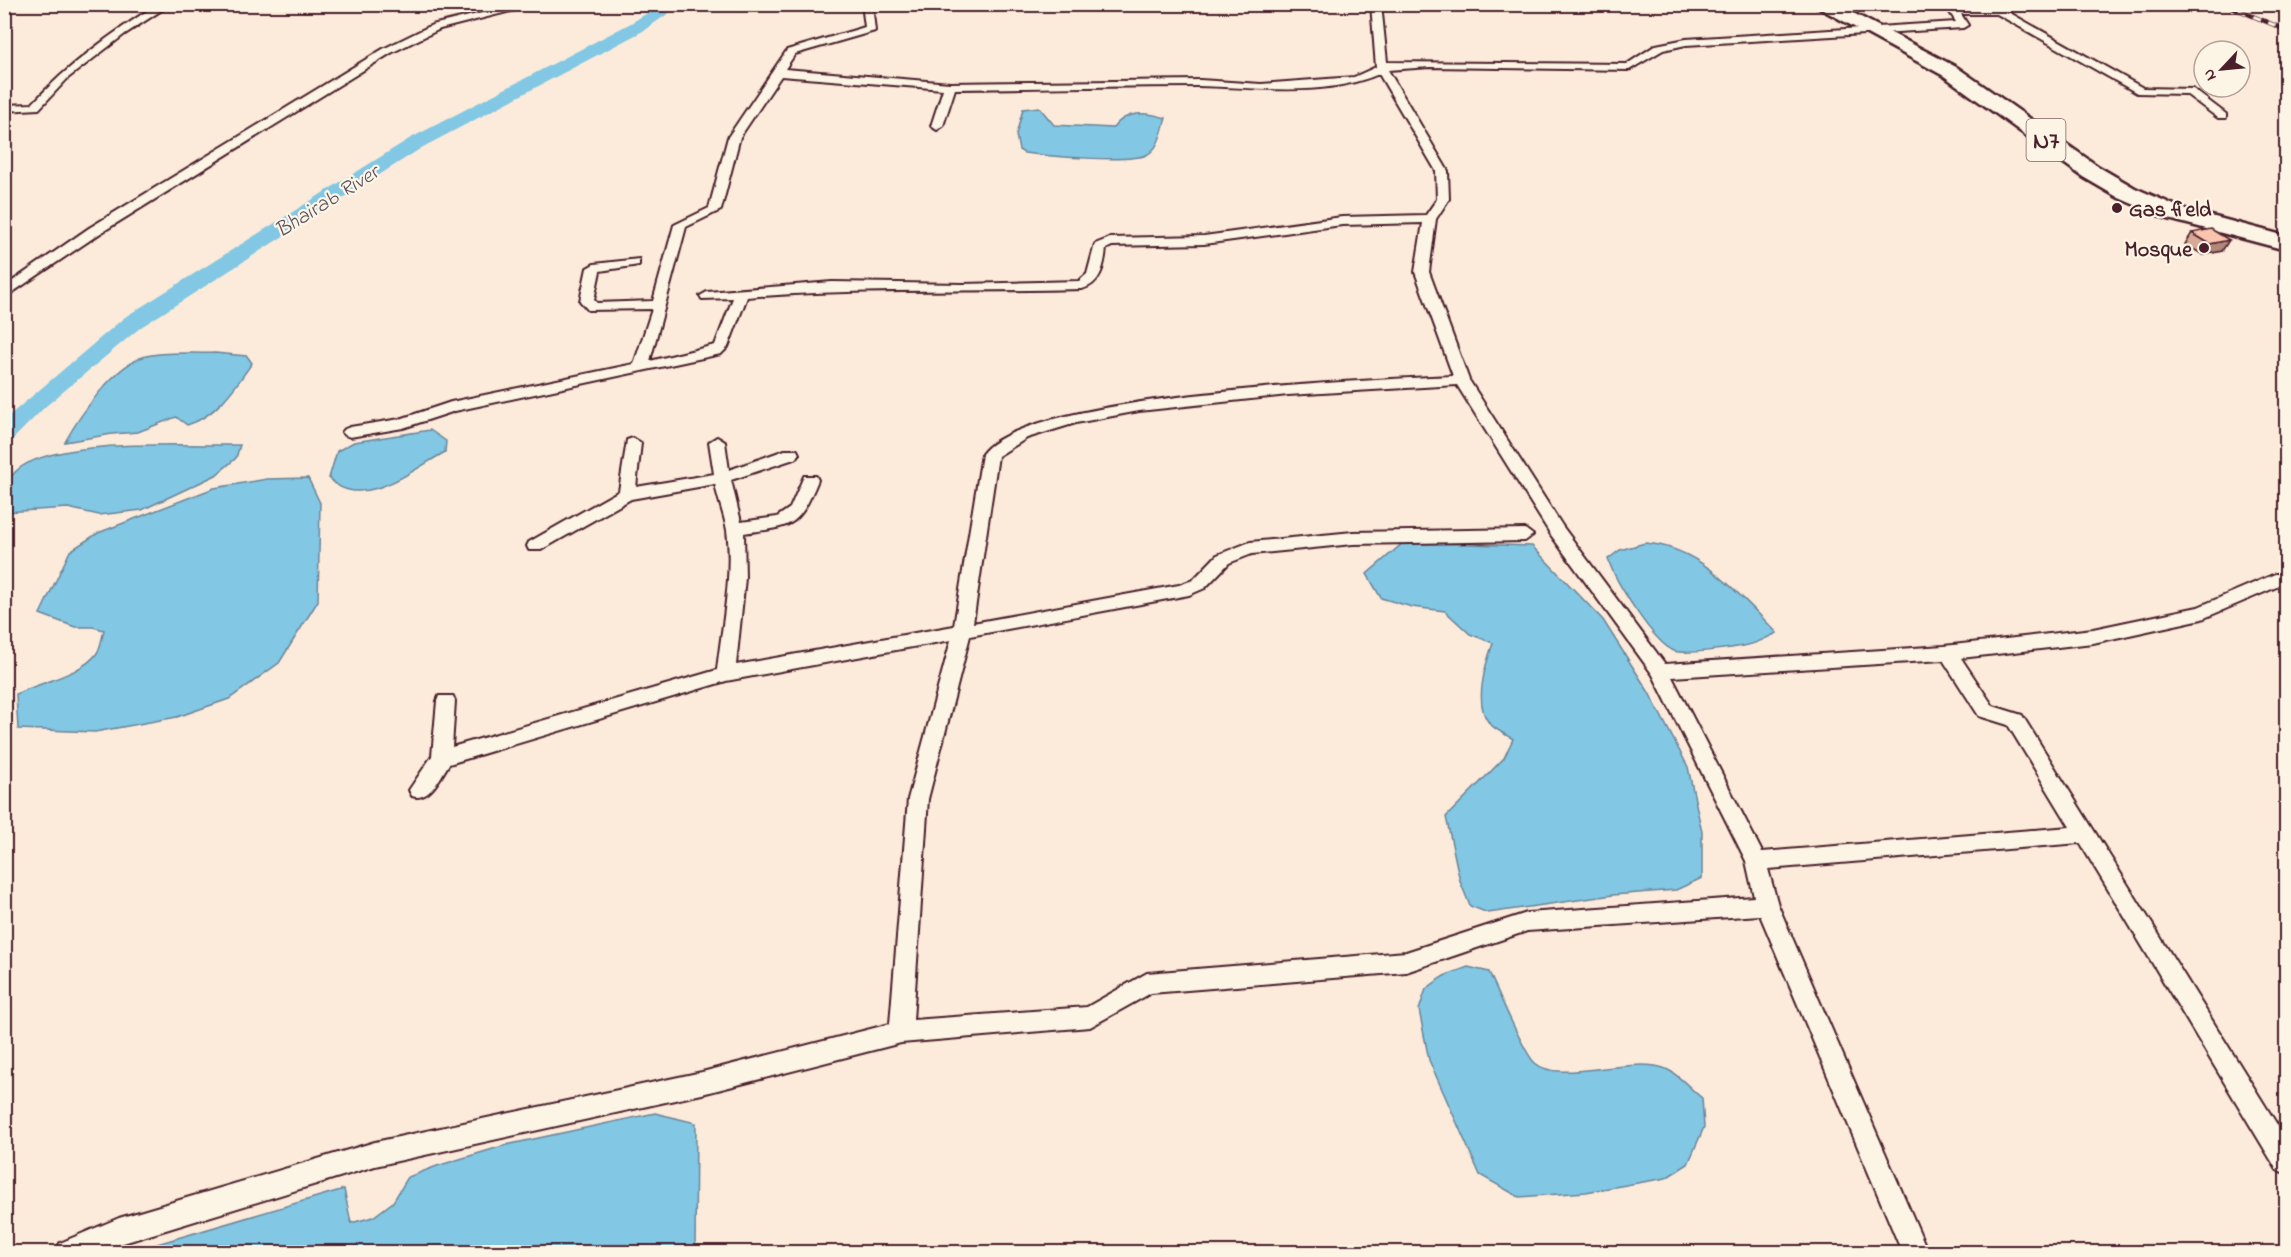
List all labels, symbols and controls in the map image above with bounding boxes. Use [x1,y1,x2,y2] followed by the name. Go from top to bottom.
[2192,39,2252,99] north arrow
[2197,64,2223,85] text: N
[2026,119,2066,161] road number: N7
[269,156,389,247] water label: Bhairab River
[2129,195,2212,227] place label: Gas field
[2110,201,2124,215] marker: Gas field
[2124,235,2193,267] place label: Mosque
[2197,241,2211,255] marker: Mosque

